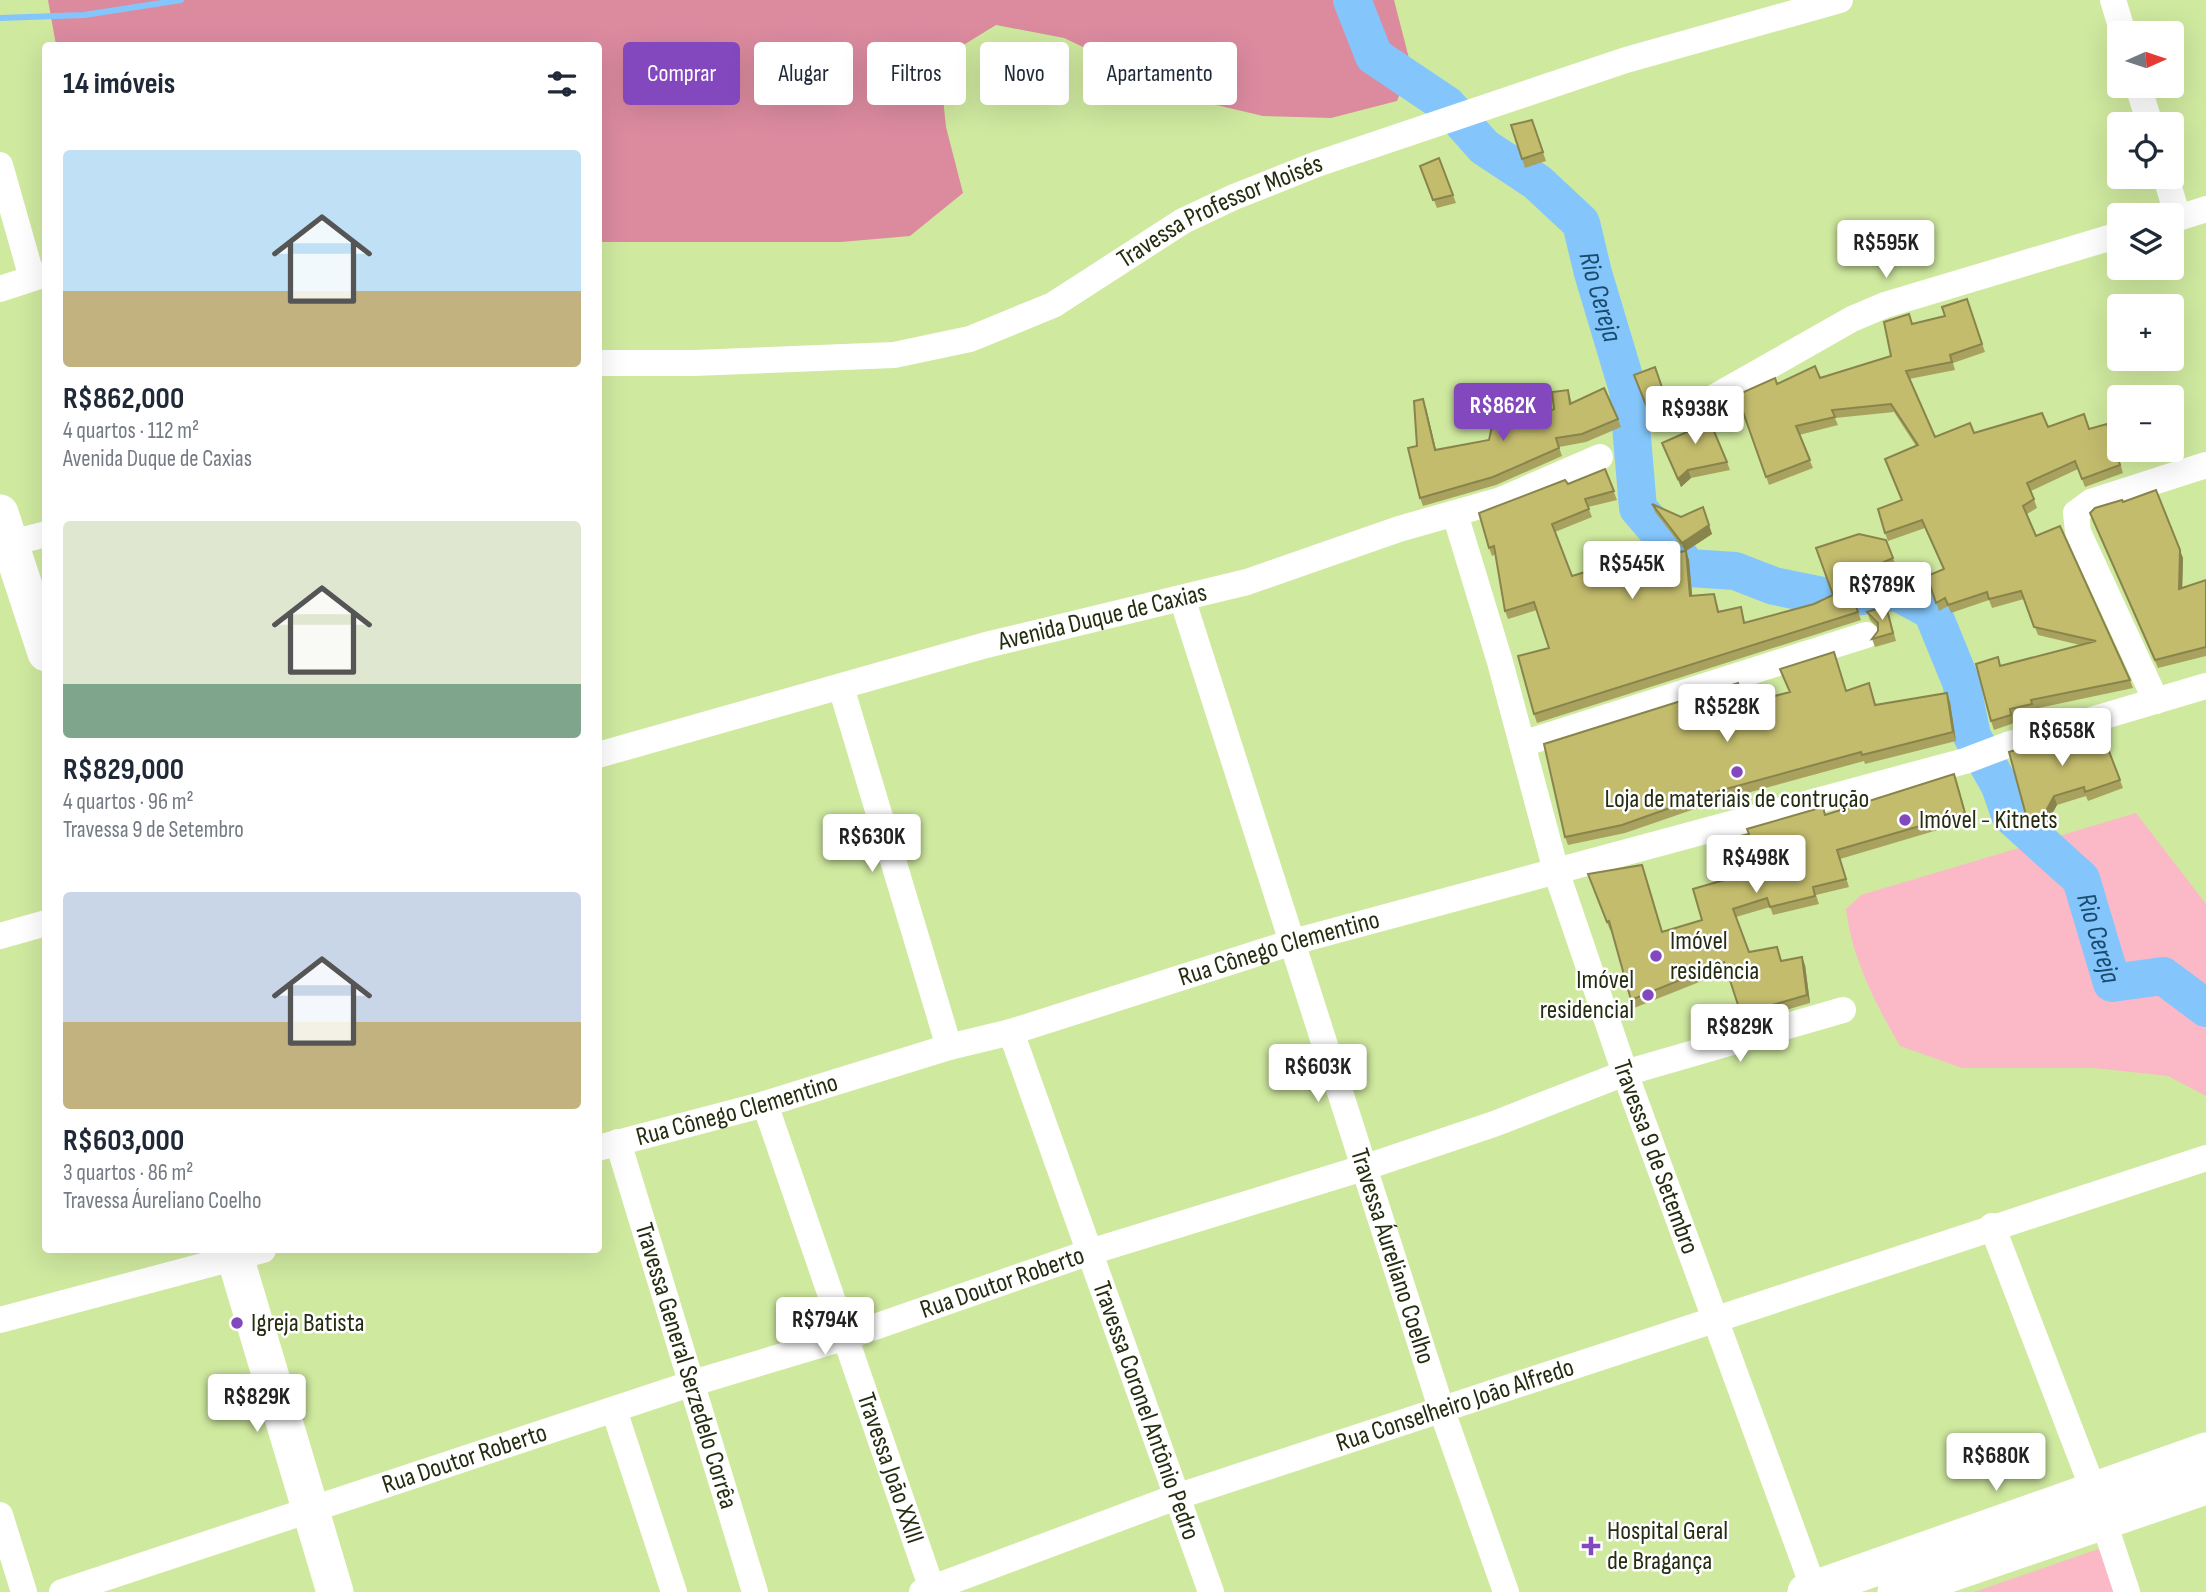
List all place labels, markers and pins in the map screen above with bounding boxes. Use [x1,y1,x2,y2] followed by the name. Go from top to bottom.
[1829,220,1943,280] pin: R$595K
[1446,384,1560,443] pin: R$862K
[1638,386,1752,446] pin: R$938K
[1575,542,1689,601] pin: R$545K
[1825,562,1939,622] pin: R$789K
[1670,684,1784,744] pin: R$528K
[2005,708,2119,768] pin: R$658K
[1729,764,1745,780] marker: Loja de materiais de contrução
[1605,784,1869,815] place label: Loja de materiais de contrução
[1919,805,2058,836] place label: Imóvel - Kitnets
[1897,812,1913,828] marker: Imóvel - Kitnets
[815,814,929,874] pin: R$630K
[1699,836,1813,895] pin: R$498K
[1670,926,1759,987] place label: Imóvel residência
[1648,948,1664,964] marker: Imóvel residência
[1540,965,1634,1026] place label: Imóvel residencial
[1640,987,1656,1003] marker: Imóvel residencial
[1683,1004,1797,1064] pin: R$829K
[1261,1044,1375,1104] pin: R$603K
[768,1298,882,1357] pin: R$794K
[251,1308,365,1339] place label: Igreja Batista
[229,1315,245,1331] marker: Igreja Batista
[200,1374,314,1434] pin: R$829K
[1939,1434,2053,1493] pin: R$680K
[1607,1516,1728,1577] place label: Hospital Geral de Bragança
[1581,1536,1601,1556] marker: Hospital Geral de Bragança

